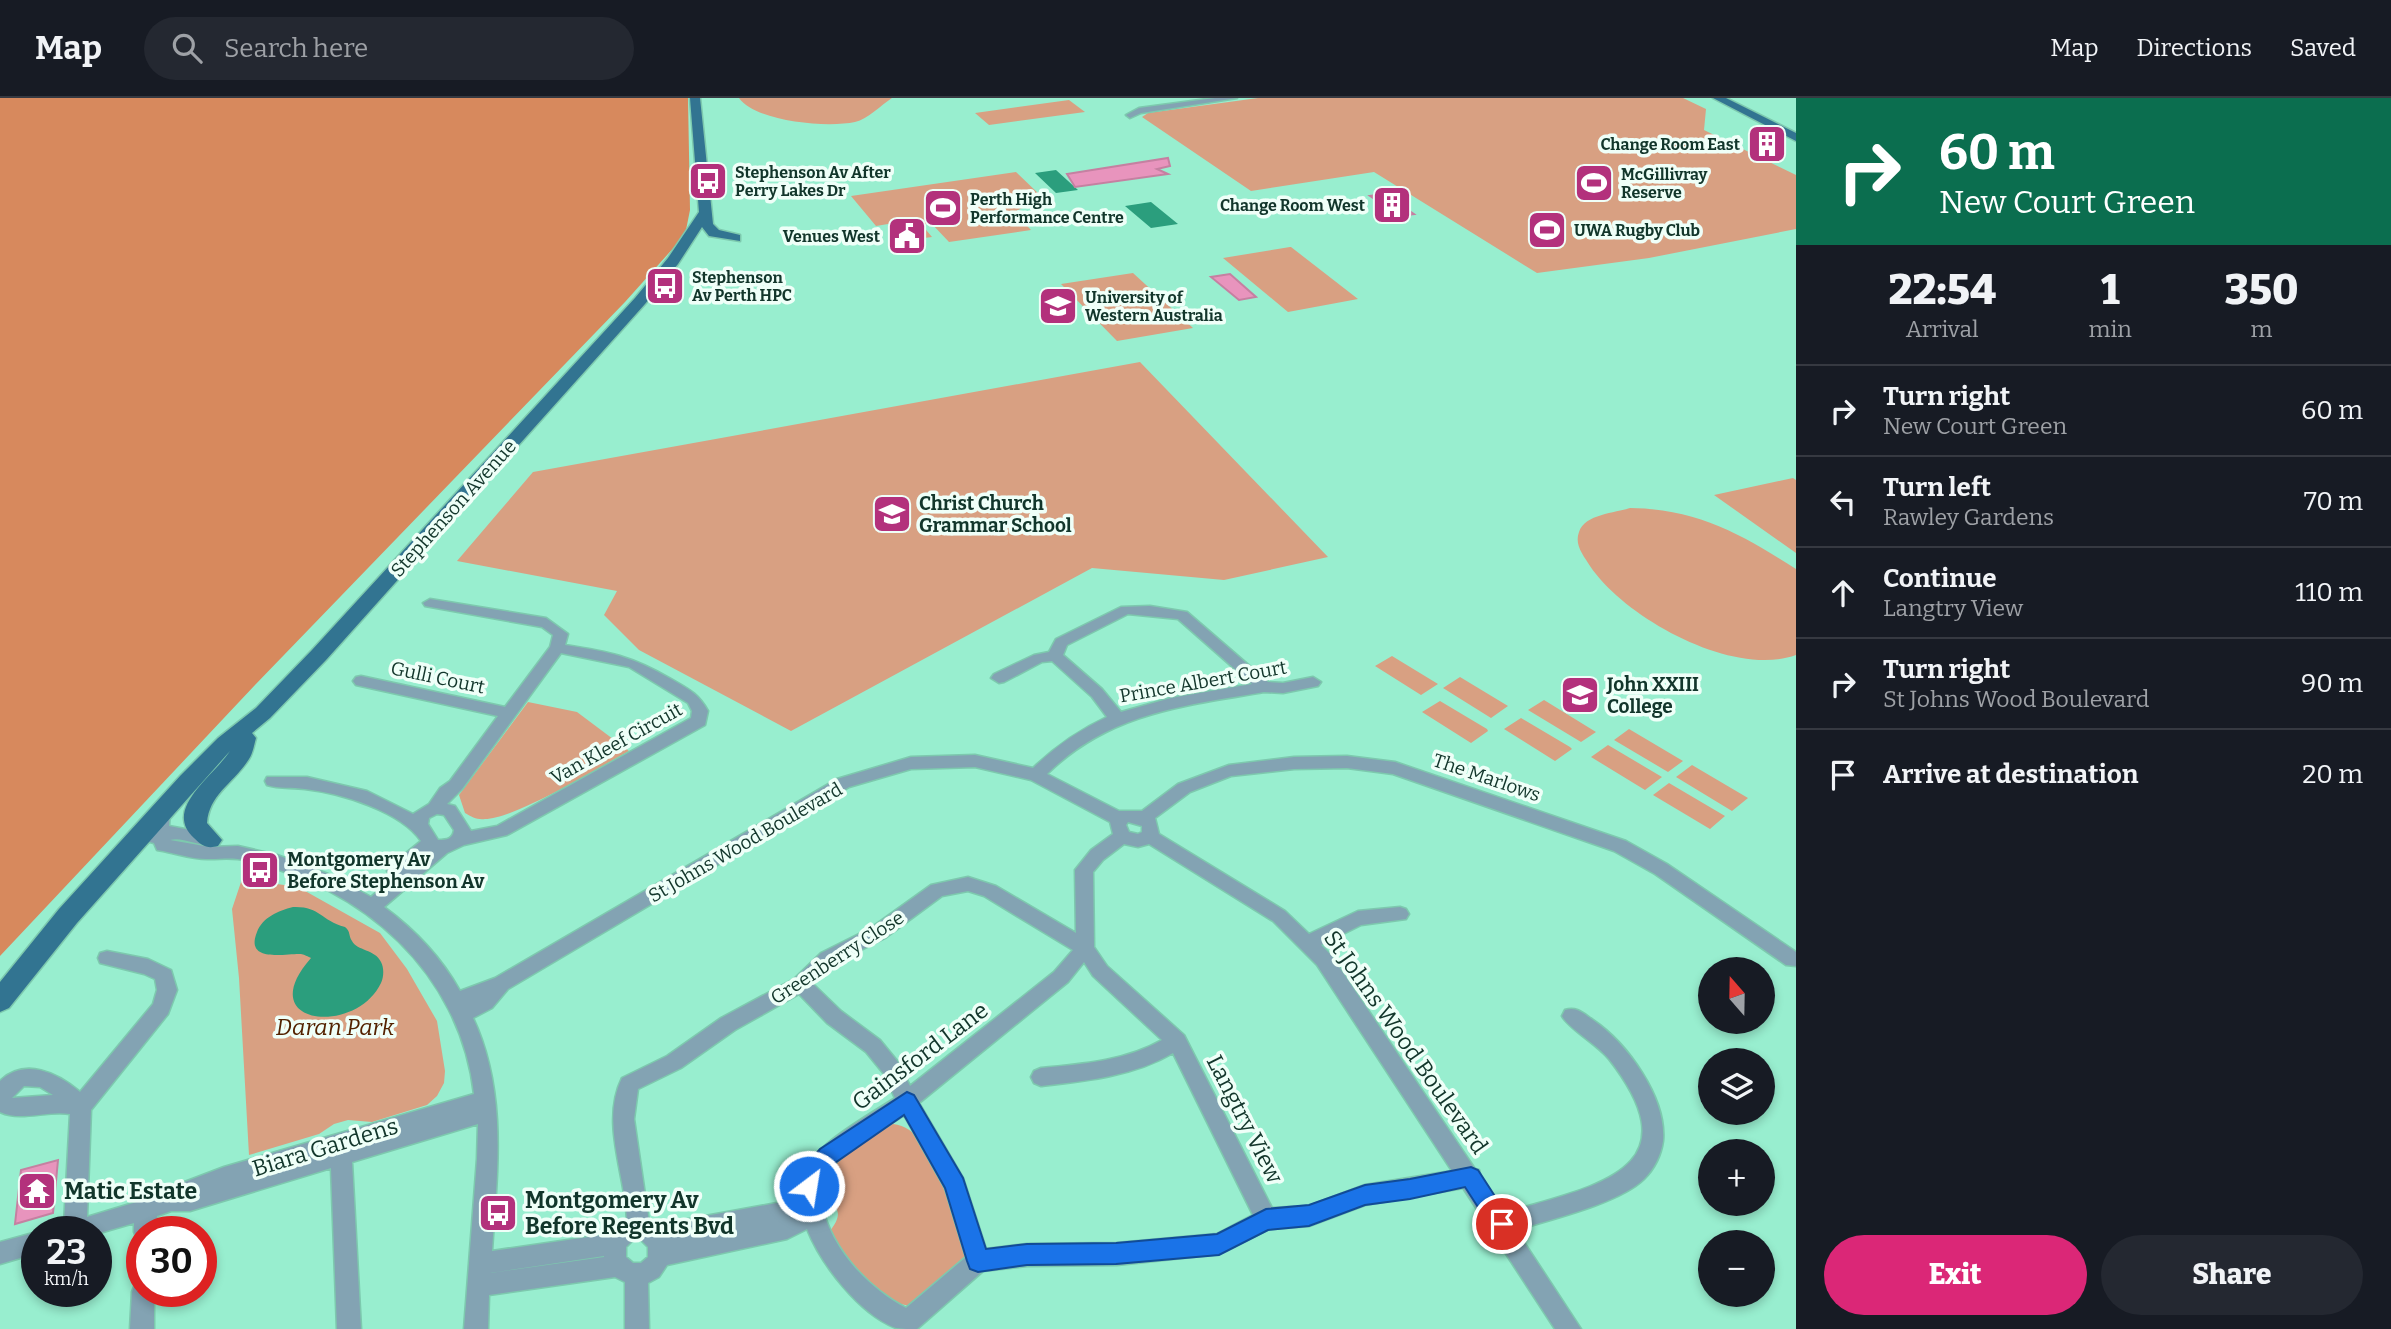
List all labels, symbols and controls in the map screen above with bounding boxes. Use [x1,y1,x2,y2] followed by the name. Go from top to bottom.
[144,17,634,80] search box
[35,28,102,68] text: Map
[168,29,206,67] icon: search
[224,33,368,64] text: Search here
[2050,34,2099,62] text: Map
[2137,34,2252,62] text: Directions
[2290,34,2356,62] text: Saved
[1746,123,1788,165] building icon: Change Room East
[1939,123,2055,182] text: 60 m
[1824,126,1915,217] icon: right
[1601,135,1741,154] place label: Change Room East
[687,160,729,202] bus stop icon: Stephenson Av After Perry Lakes Dr
[1573,162,1615,204] sports icon: McGillivray Reserve
[735,163,891,200] place label: Stephenson Av After Perry Lakes Dr
[1621,165,1708,202] place label: McGillivray Reserve
[1939,183,2195,221] text: New Court Green
[1371,184,1413,226] building icon: Change Room West
[922,187,964,229] sports icon: Perth High Performance Centre
[970,190,1124,227] place label: Perth High Performance Centre
[1220,196,1366,215] place label: Change Room West
[1526,209,1568,251] sports icon: UWA Rugby Club
[886,215,928,257] public building icon: Venues West
[1574,221,1700,240] place label: UWA Rugby Club
[783,227,881,246] place label: Venues West
[644,265,686,307] bus stop icon: Stephenson Av Perth HPC
[1889,265,1996,315] text: 22:54
[2101,265,2120,315] text: 1
[2224,265,2298,315] text: 350
[692,268,792,305] place label: Stephenson Av Perth HPC
[1037,285,1079,327] school or university icon: University of Western Australia
[1085,288,1223,325] place label: University of Western Australia
[1906,315,1979,343] text: Arrival
[2089,315,2132,343] text: min
[2250,315,2272,343] text: m
[1883,381,2010,412] text: Turn right
[1824,392,1862,430] icon: right
[2301,395,2363,426] text: 60 m
[1883,412,2067,440] text: New Court Green
[386,435,521,582] street label: Stephenson Avenue
[1883,472,1991,503] text: Turn left
[1824,483,1862,521] icon: left
[2304,486,2363,517] text: 70 m
[919,492,1072,537] place label: Christ Church Grammar School
[871,493,913,535] school or university icon: Christ Church Grammar School
[1883,503,2054,531] text: Rawley Gardens
[1883,563,1997,594] text: Continue
[1824,574,1862,612] icon: ahead
[2295,577,2363,608] text: 110 m
[1883,594,2023,622] text: Langtry View
[1883,654,2010,685] text: Turn right
[1118,655,1289,708] street label: Prince Albert Court
[389,656,487,699] street label: Gulli Court
[1824,665,1862,703] icon: right
[2301,668,2363,699] text: 90 m
[1606,673,1699,718] place label: John XXIII College
[1559,674,1601,716] school or university icon: John XXIII College
[1883,685,2149,713] text: St Johns Wood Boulevard
[546,698,686,789] street label: Van Kleef Circuit
[1430,748,1543,807] street label: The Marlows
[1824,756,1862,794] icon: arrive
[1883,759,2138,790] text: Arrive at destination
[2302,759,2363,790] text: 20 m
[644,777,846,907] street label: St Johns Wood Boulevard
[287,848,485,893] place label: Montgomery Av Before Stephenson Av
[239,849,281,891] bus stop icon: Montgomery Av Before Stephenson Av
[766,906,908,1009] street label: Greenberry Close
[1318,925,1494,1159] street label: St Johns Wood Boulevard
[1698,957,1774,1034] north arrow
[1698,957,1775,1307] map controls
[847,996,993,1116] street label: Gainsford Lane
[276,1013,395,1041] park label: Daran Park
[1698,1048,1775,1125] button: layers
[1201,1050,1290,1188] street label: Langtry View
[249,1112,401,1182] street label: Biara Gardens
[1698,1139,1775,1216] button: +
[772,1149,846,1223] position arrow
[16,1170,58,1212] temple icon: Matic Estate
[64,1177,197,1205] place label: Matic Estate
[525,1186,734,1240] place label: Montgomery Av Before Regents Bvd
[477,1192,519,1234] bus stop icon: Montgomery Av Before Regents Bvd
[1472,1194,1532,1254] pin
[1483,1205,1521,1243] icon: arrive
[126,1216,217,1307] speed limit sign: 30
[1698,1230,1775,1307] button: −
[47,1231,86,1273] text: 23
[1824,1235,2087,1315] button: Exit
[2101,1235,2363,1315] button: Share
[44,1268,89,1290] text: km/h

